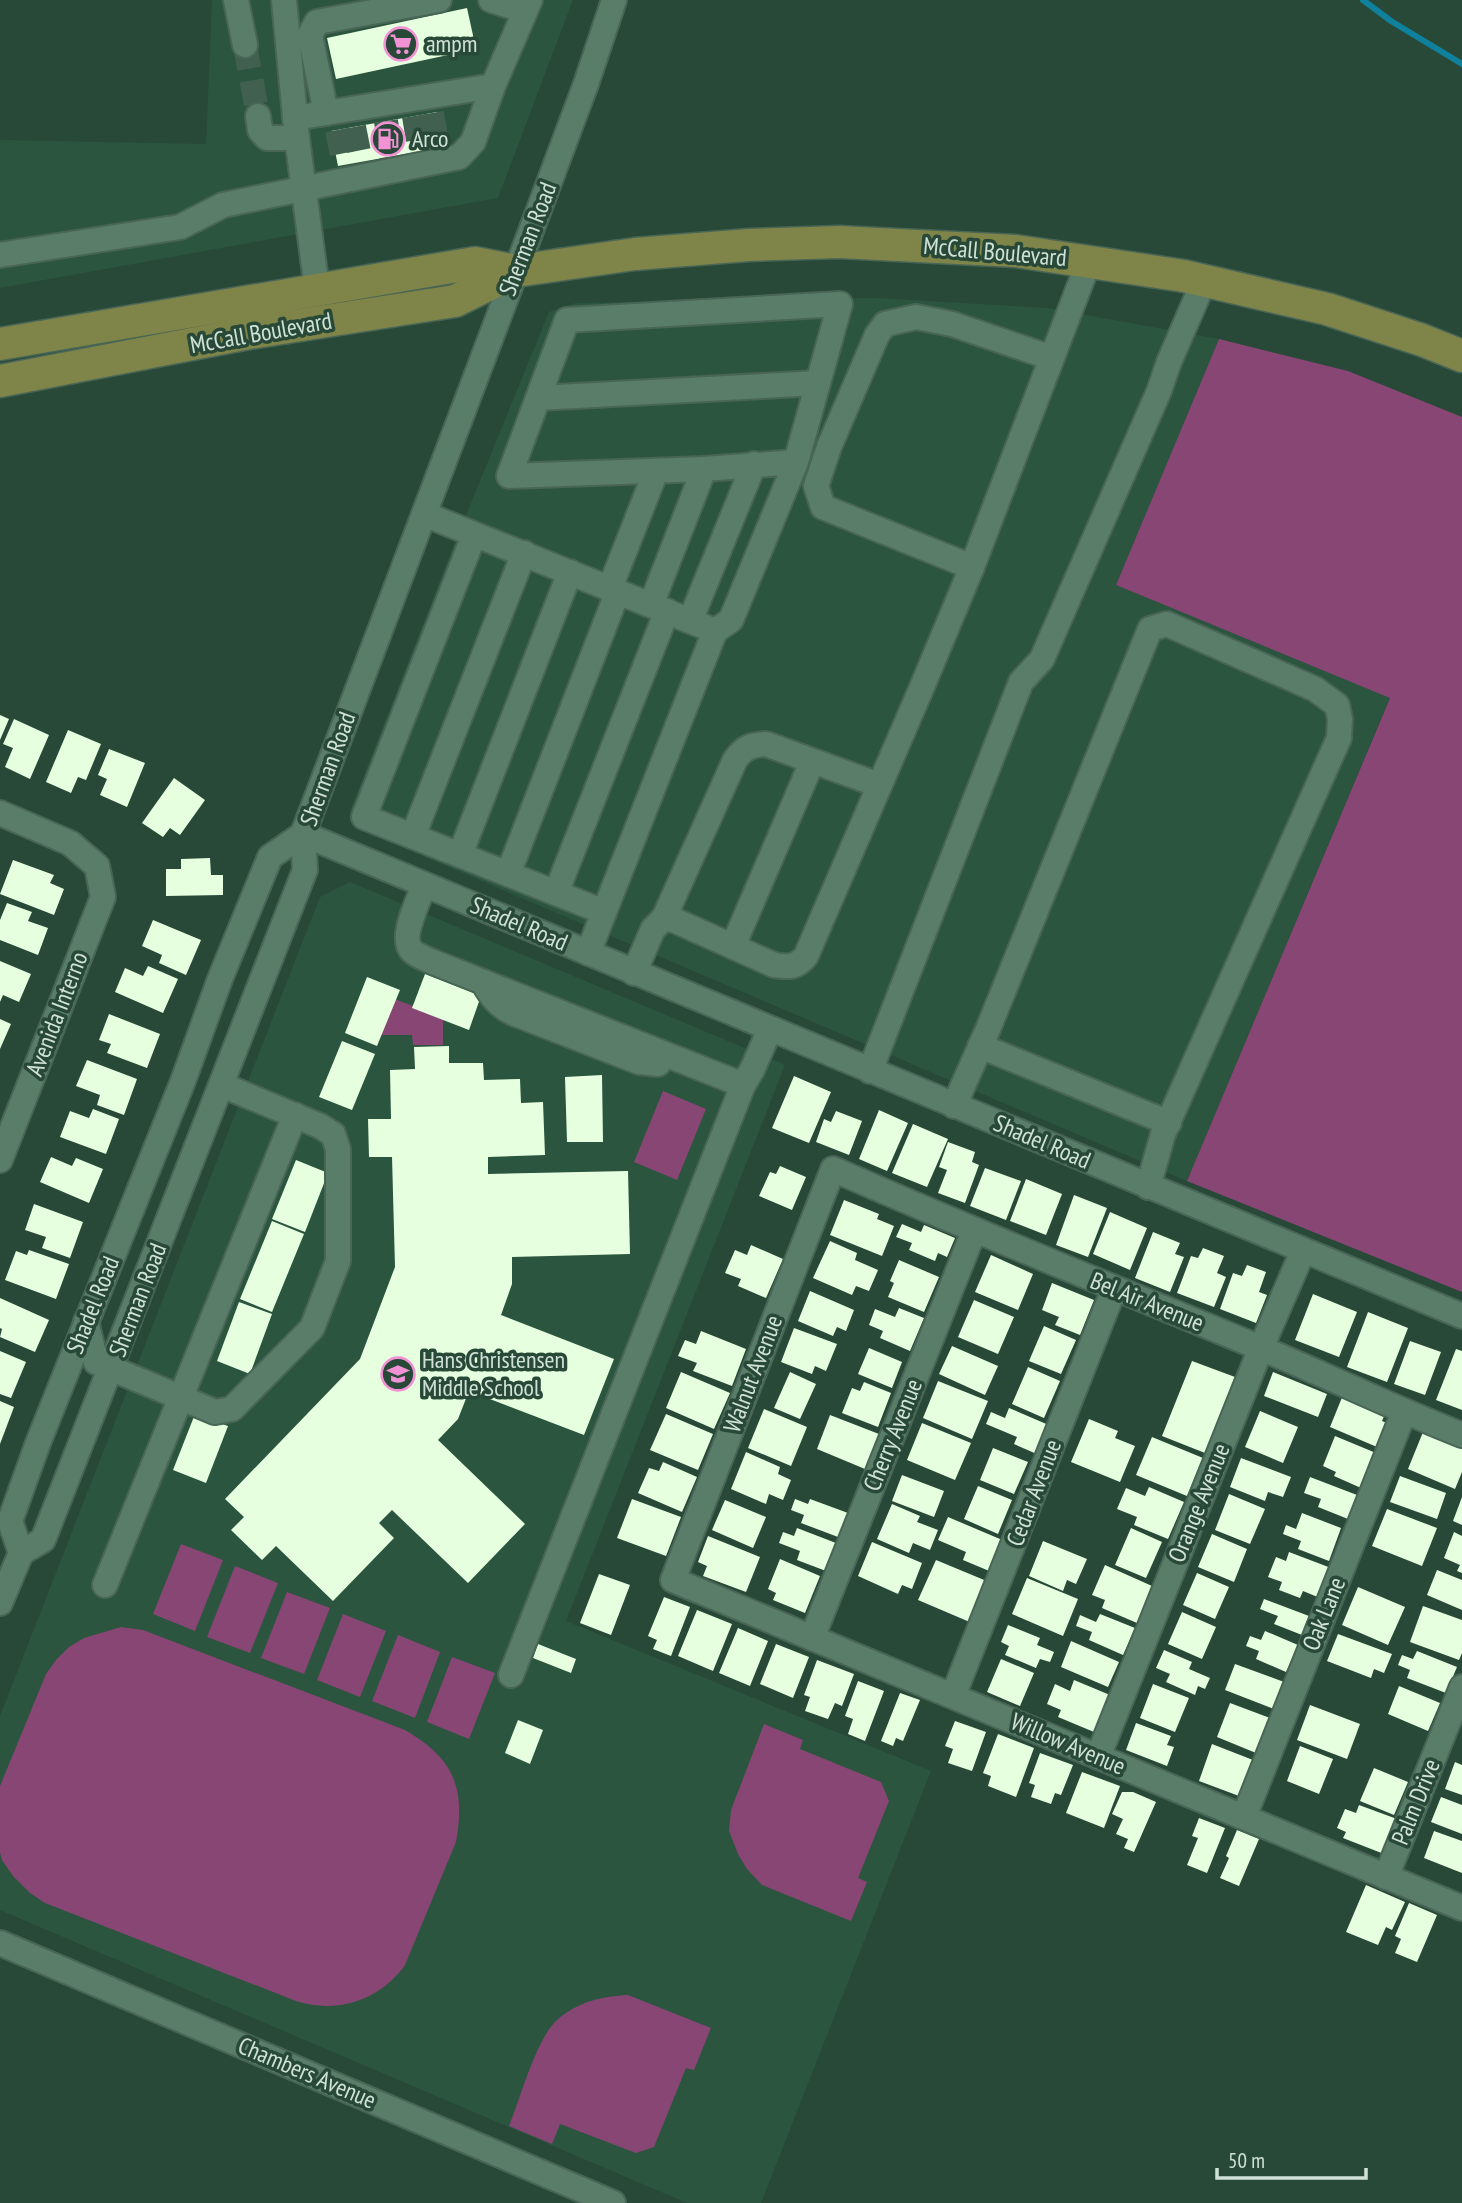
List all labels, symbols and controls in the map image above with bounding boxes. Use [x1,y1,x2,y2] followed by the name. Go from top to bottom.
[382,25,420,63] supermarket icon: ampm
[426,28,477,59] place label: ampm
[369,120,407,158] fuel station icon: Arco
[412,123,448,154] place label: Arco
[492,178,563,300] street label: Sherman Road
[922,230,1068,273] street label: McCall Boulevard
[188,305,334,360] street label: McCall Boulevard
[293,708,362,830] street label: Sherman Road
[466,889,572,958] street label: Shadel Road
[19,947,94,1080] street label: Avenida Interno
[989,1107,1095,1176] street label: Shadel Road
[102,1239,173,1361] street label: Sherman Road
[59,1252,126,1358] street label: Shadel Road
[1086,1265,1208,1338] street label: Bel Air Avenue
[716,1311,789,1437] street label: Walnut Avenue
[422,1344,565,1403] place label: Hans Christensen Middle School
[379,1355,417,1393] school or university icon: Hans Christensen Middle School
[856,1374,929,1495] street label: Cherry Avenue
[999,1435,1068,1551] street label: Cedar Avenue
[1161,1439,1236,1567] street label: Orange Avenue
[1295,1573,1352,1655] street label: Oak Lane
[1006,1706,1130,1782] street label: Willow Avenue
[1384,1754,1447,1849] street label: Palm Drive
[234,2030,381,2116] street label: Chambers Avenue
[1217,2136,1366,2180] scale bar
[1228,2147,1265,2174] text: 50 m

